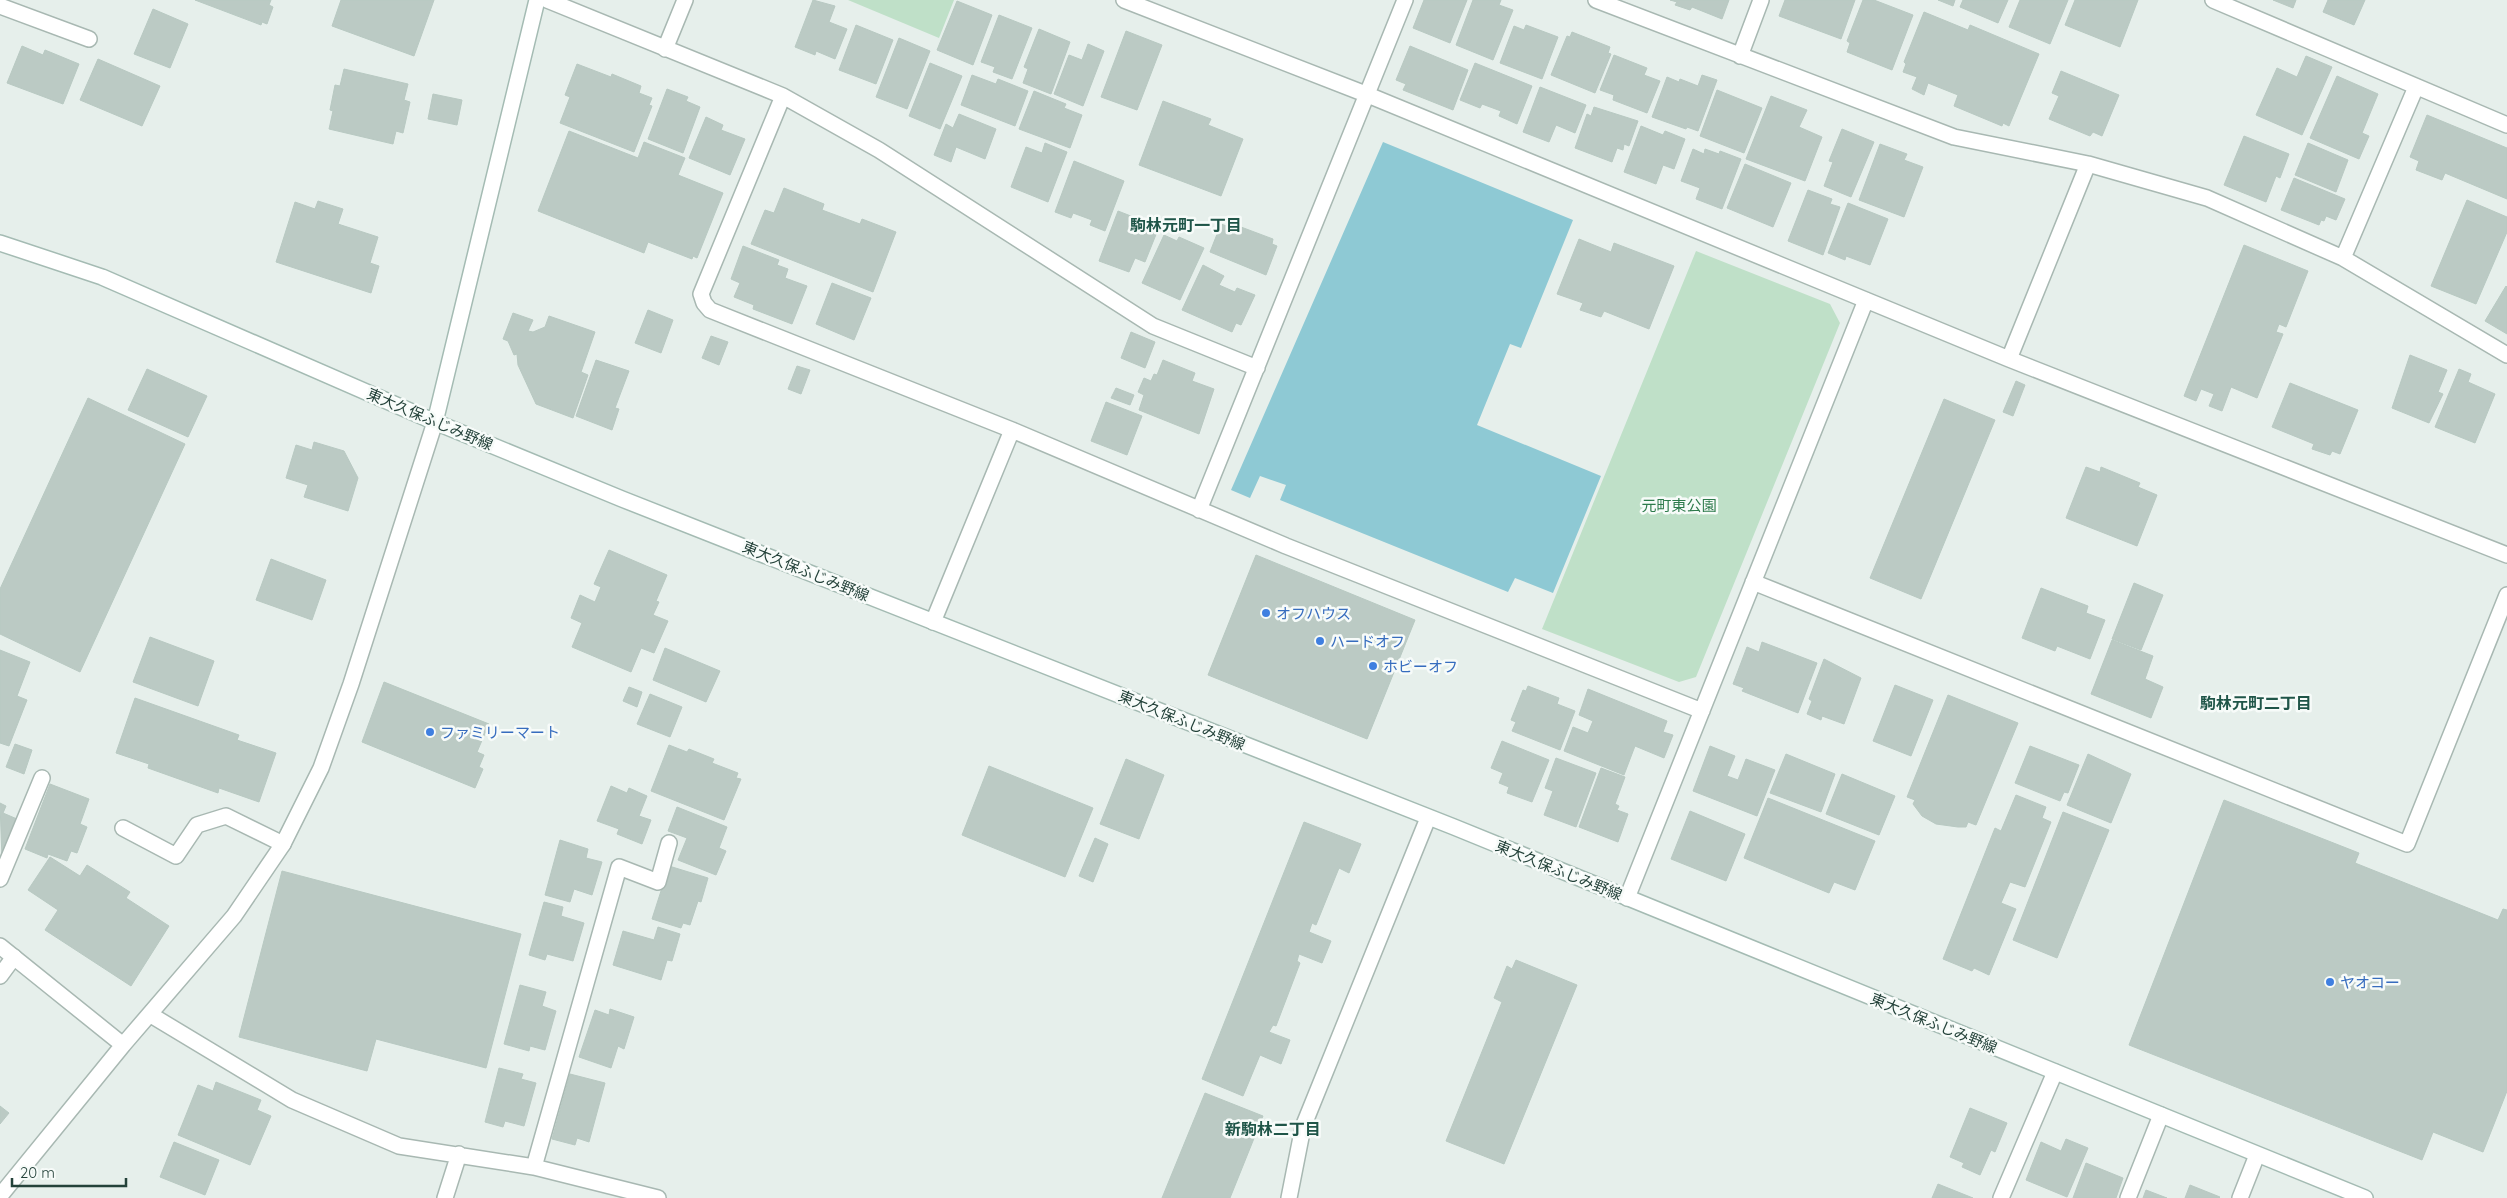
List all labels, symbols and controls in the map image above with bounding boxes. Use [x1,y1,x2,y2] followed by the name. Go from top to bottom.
[1130,215,1242,235] district label: 駒林元町一丁目
[364,384,496,454] street label: 東大久保ふじみ野線
[1641,496,1717,515] park label: 元町東公園
[740,537,872,605] street label: 東大久保ふじみ野線
[1276,604,1351,623] place label: オフハウス
[1260,607,1272,619] marker: オフハウス
[1330,632,1405,651] place label: ハードオフ
[1314,635,1326,647] marker: ハードオフ
[1383,657,1458,676] place label: ホビーオフ
[1367,660,1379,672] marker: ホビーオフ
[1116,686,1248,754] street label: 東大久保ふじみ野線
[2200,693,2312,713] district label: 駒林元町二丁目
[440,723,560,742] place label: ファミリーマート
[424,726,436,738] marker: ファミリーマート
[1493,836,1625,904] street label: 東大久保ふじみ野線
[2340,973,2400,992] place label: ヤオコー
[2324,976,2336,988] marker: ヤオコー
[1868,989,2000,1057] street label: 東大久保ふじみ野線
[1225,1119,1321,1139] district label: 新駒林二丁目
[12,1156,126,1188] scale bar
[20,1163,55,1182] text: 20 m

